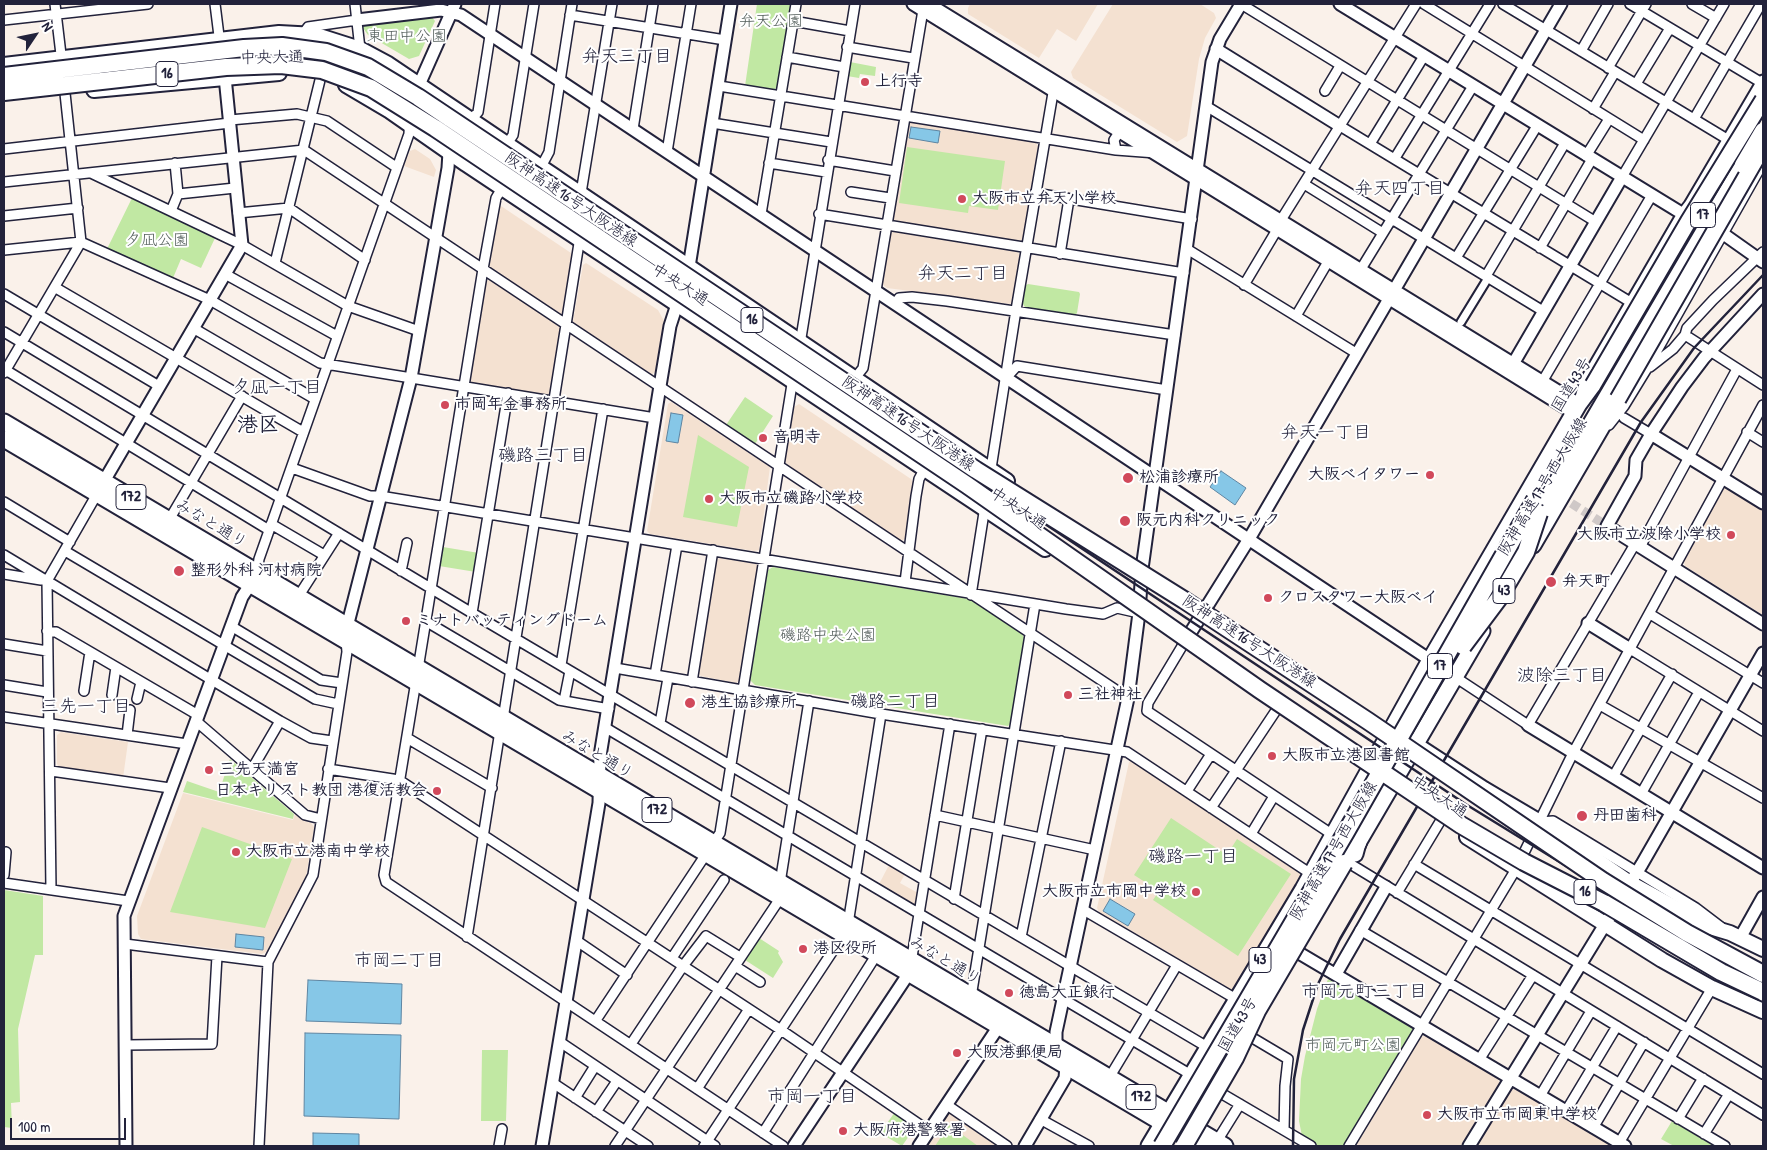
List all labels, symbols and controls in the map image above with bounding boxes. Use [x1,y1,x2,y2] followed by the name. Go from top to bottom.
[10,10,60,60] north arrow
[739,12,803,32] park label: 弁天公園
[38,18,58,35] text: N
[367,27,447,47] park label: 東田中公園
[582,46,672,68] district label: 弁天三丁目
[240,48,304,68] street label: 中央大通
[156,62,178,86] road number: 16
[875,72,923,92] place label: 上行寺
[859,76,871,88] marker: 上行寺
[501,148,641,252] street label: 阪神高速16号大阪港線
[1355,178,1445,200] district label: 弁天四丁目
[972,189,1116,209] place label: 大阪市立弁天小学校
[956,193,968,205] marker: 大阪市立弁天小学校
[1690,202,1716,228] road number: 17
[125,231,189,251] park label: 夕凪公園
[648,260,712,310] street label: 中央大通
[918,263,1008,285] district label: 弁天二丁目
[741,308,763,332] road number: 16
[1548,354,1596,416] street label: 国道43号
[838,372,978,476] street label: 阪神高速16号大阪港線
[232,377,322,399] district label: 夕凪一丁目
[455,395,567,415] place label: 市岡年金事務所
[439,399,451,411] marker: 市岡年金事務所
[237,412,279,438] district label: 港区
[1494,414,1592,560] street label: 阪神高速17号西大阪線
[1281,422,1371,444] district label: 弁天一丁目
[773,428,821,448] place label: 音明寺
[757,432,769,444] marker: 音明寺
[498,445,588,467] district label: 磯路三丁目
[1308,465,1420,485] place label: 大阪ベイタワー
[1139,468,1219,488] place label: 松浦診療所
[1424,469,1436,481] marker: 大阪ベイタワー
[1121,471,1135,485] marker: 松浦診療所
[986,483,1050,535] street label: 中央大通
[116,484,146,510] road number: 172
[719,489,863,509] place label: 大阪市立磯路小学校
[703,493,715,505] marker: 大阪市立磯路小学校
[172,495,250,553] street label: みなと通り
[1136,511,1280,531] place label: 阪元内科クリニック
[1118,514,1132,528] marker: 阪元内科クリニック
[1577,525,1721,545] place label: 大阪市立波除小学校
[1725,529,1737,541] marker: 大阪市立波除小学校
[190,561,322,581] place label: 整形外科 河村病院
[172,564,186,578] marker: 整形外科 河村病院
[1562,572,1610,592] place label: 弁天町
[1544,575,1558,589] marker: 弁天町
[1493,578,1515,604] road number: 43
[1278,588,1438,608] place label: クロスタワー大阪ベイ
[1178,591,1320,693] street label: 阪神高速16号大阪港線
[1262,592,1274,604] marker: クロスタワー大阪ベイ
[416,611,608,631] place label: ミナトバッティングドーム
[400,615,412,627] marker: ミナトバッティングドーム
[780,626,876,646] park label: 磯路中央公園
[1428,654,1452,678] road number: 17
[1517,665,1607,687] district label: 波除三丁目
[1078,685,1142,705] place label: 三社神社
[1062,689,1074,701] marker: 三社神社
[850,691,940,713] district label: 磯路二丁目
[701,693,797,713] place label: 港生協診療所
[41,696,131,718] district label: 三先一丁目
[683,696,697,710] marker: 港生協診療所
[558,726,636,784] street label: みなと通り
[1282,746,1410,766] place label: 大阪市立港図書館
[1266,750,1278,762] marker: 大阪市立港図書館
[219,760,299,780] place label: 三先天満宮
[203,764,215,776] marker: 三先天満宮
[1407,771,1471,823] street label: 中央大通
[1286,778,1382,924] street label: 阪神高速17号西大阪線
[215,781,427,801] place label: 日本キリスト教団 港復活教会
[431,785,443,797] marker: 日本キリスト教団 港復活教会
[642,798,672,822] road number: 172
[1593,806,1657,826] place label: 丹田歯科
[1575,809,1589,823] marker: 丹田歯科
[246,842,390,862] place label: 大阪市立港南中学校
[230,846,242,858] marker: 大阪市立港南中学校
[1148,846,1238,868] district label: 磯路一丁目
[1574,880,1596,904] road number: 16
[1042,882,1186,902] place label: 大阪市立市岡中学校
[1190,886,1202,898] marker: 大阪市立市岡中学校
[906,932,984,990] street label: みなと通り
[813,939,877,959] place label: 港区役所
[797,943,809,955] marker: 港区役所
[1249,948,1271,972] road number: 43
[354,950,444,972] district label: 市岡二丁目
[1301,981,1427,1003] district label: 市岡元町三丁目
[1019,983,1115,1003] place label: 徳島大正銀行
[1003,987,1015,999] marker: 徳島大正銀行
[1214,994,1262,1056] street label: 国道43号
[1305,1036,1401,1056] park label: 市岡元町公園
[967,1043,1063,1063] place label: 大阪港郵便局
[951,1047,963,1059] marker: 大阪港郵便局
[1126,1084,1156,1110] road number: 172
[767,1086,857,1108] district label: 市岡一丁目
[1437,1105,1597,1125] place label: 大阪市立市岡東中学校
[12,1108,129,1140] scale bar
[1421,1109,1433,1121] marker: 大阪市立市岡東中学校
[18,1116,51,1137] text: 100 m
[853,1121,965,1141] place label: 大阪府港警察署
[837,1125,849,1137] marker: 大阪府港警察署

